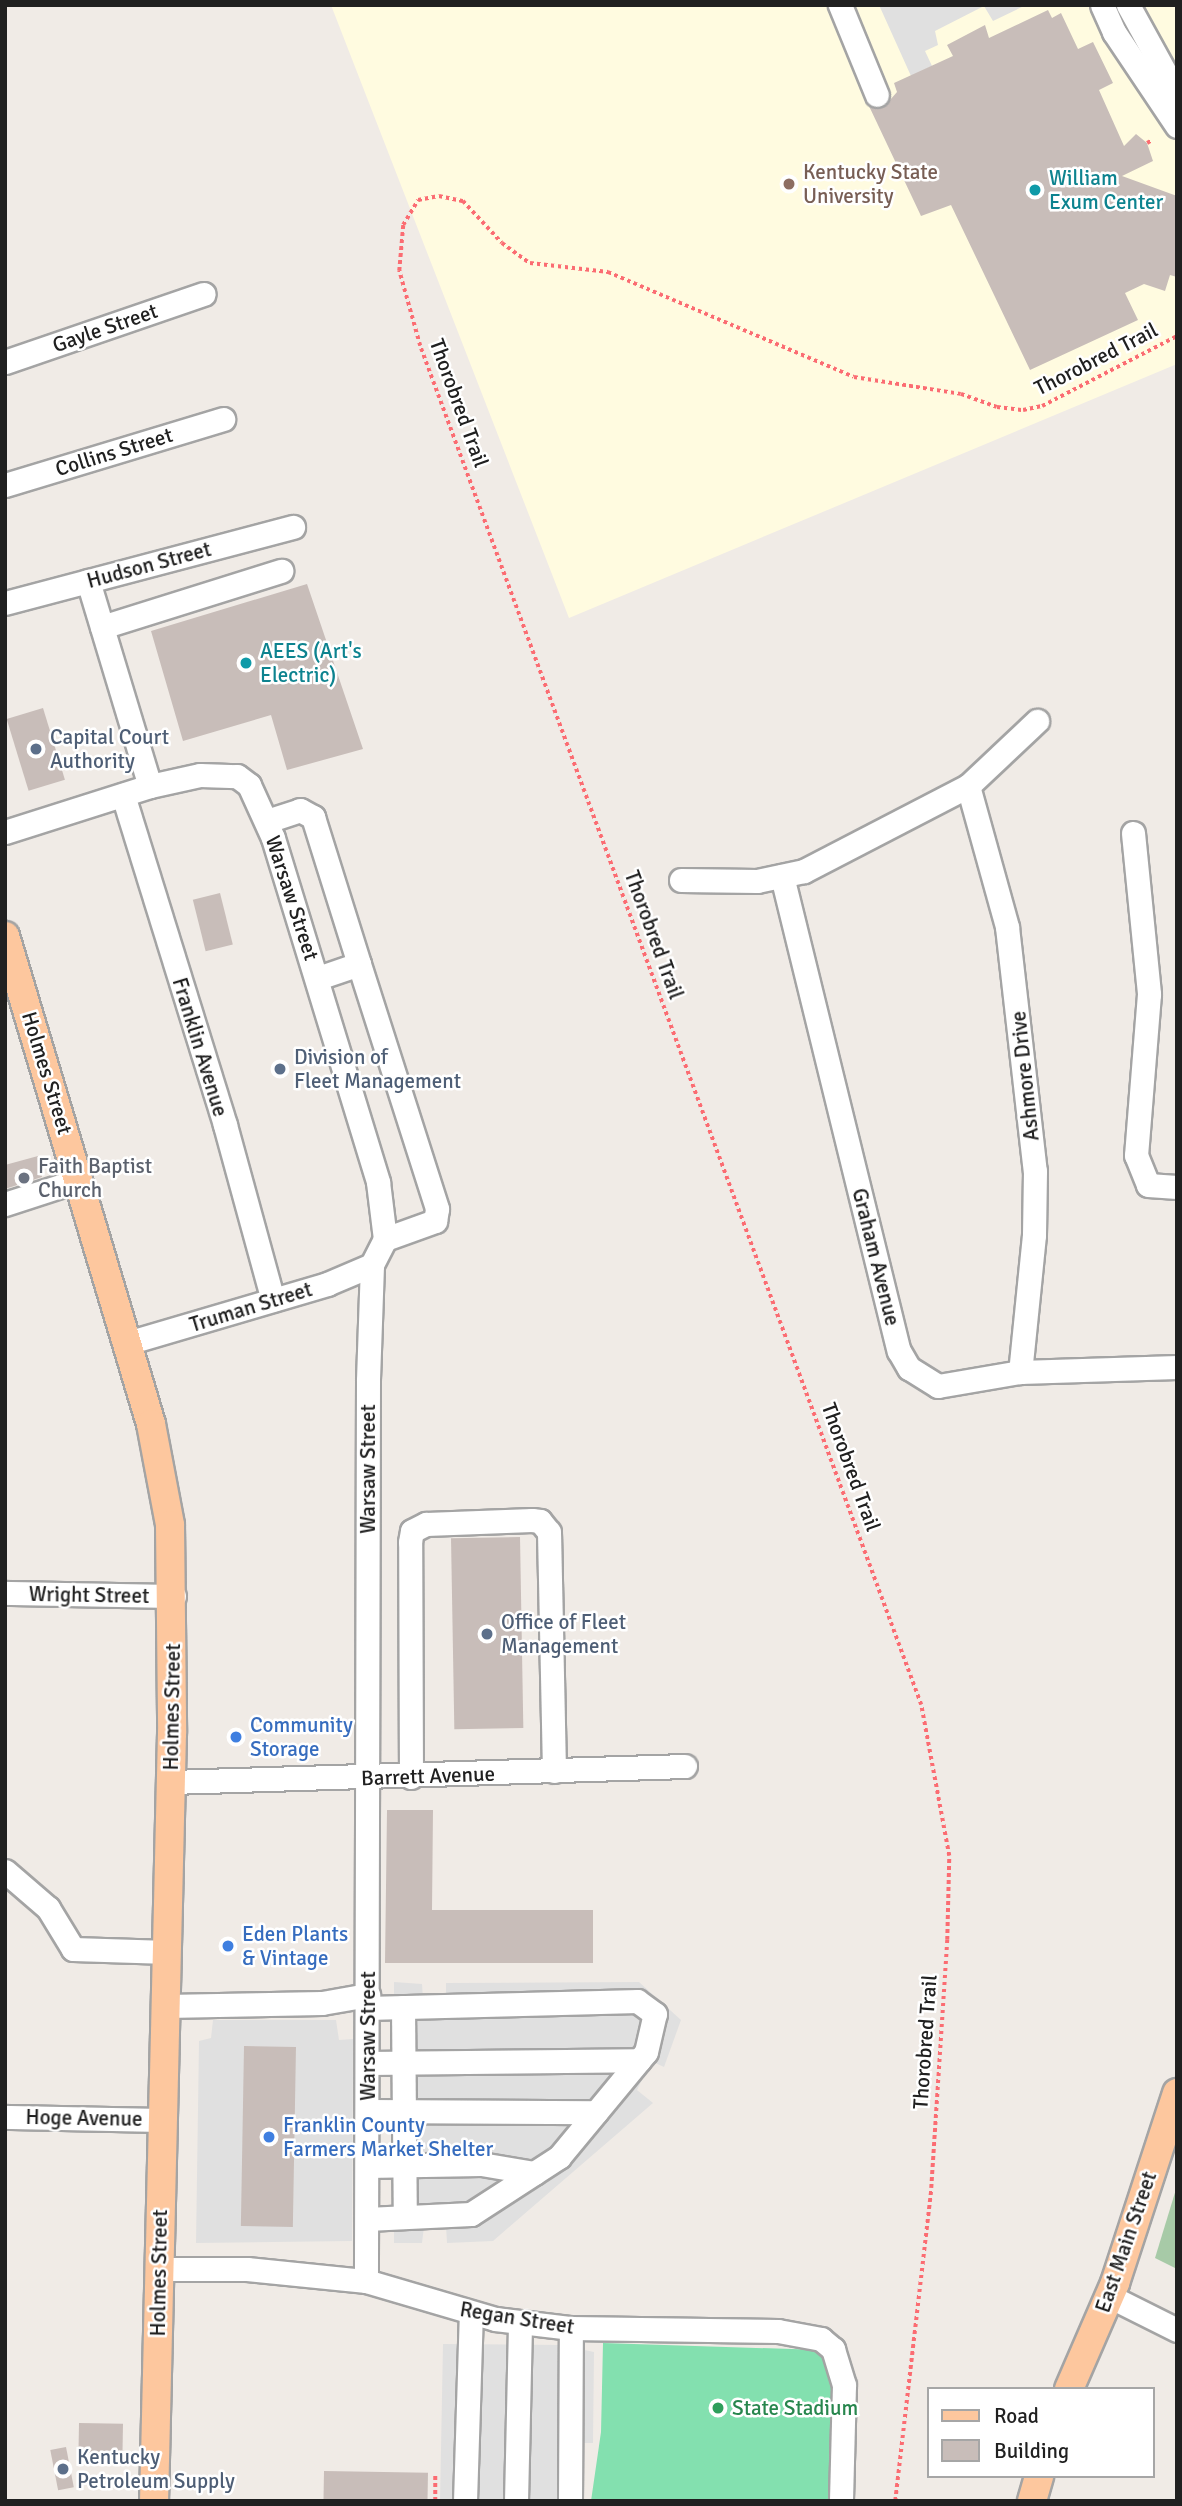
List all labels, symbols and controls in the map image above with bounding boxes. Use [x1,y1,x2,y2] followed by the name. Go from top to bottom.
[803,159,938,209] place label: Kentucky State University
[1049,165,1163,215] place label: William Exum Center
[781,176,797,192] marker: Kentucky State University
[1027,182,1043,198] marker: William Exum Center
[49,298,161,358] street label: Gayle Street
[1030,317,1162,401] street label: Thorobred Trail
[424,335,494,471] street label: Thorobred Trail
[52,422,176,482] street label: Collins Street
[84,536,214,594] street label: Hudson Street
[260,638,362,688] place label: AEES (Art's Electric)
[238,655,254,671] marker: AEES (Art's Electric)
[50,724,169,774] place label: Capital Court Authority
[28,741,44,757] marker: Capital Court Authority
[260,832,324,964] street label: Warsaw Street
[619,867,689,1003] street label: Thorobred Trail
[167,975,233,1119] street label: Franklin Avenue
[16,1009,78,1137] street label: Holmes Street
[1006,1010,1044,1142] street label: Ashmore Drive
[294,1044,461,1094] place label: Division of Fleet Management
[272,1061,288,1077] marker: Division of Fleet Management
[38,1153,152,1203] place label: Faith Baptist Church
[16,1170,32,1186] marker: Faith Baptist Church
[847,1186,905,1328] street label: Graham Avenue
[187,1276,315,1338] street label: Truman Street
[816,1399,886,1535] street label: Thorobred Trail
[355,1404,381,1534] street label: Warsaw Street
[29,1581,149,1609] street label: Wright Street
[501,1609,626,1659] place label: Office of Fleet Management
[479,1626,495,1642] marker: Office of Fleet Management
[158,1643,186,1771] street label: Holmes Street
[250,1712,353,1762] place label: Community Storage
[228,1729,244,1745] marker: Community Storage
[361,1761,495,1791] street label: Barrett Avenue
[242,1921,348,1971] place label: Eden Plants & Vintage
[220,1938,236,1954] marker: Eden Plants & Vintage
[355,1971,381,2101] street label: Warsaw Street
[908,1974,942,2110] street label: Thorobred Trail
[25,2104,143,2132] street label: Hoge Avenue
[283,2112,493,2162] place label: Franklin County Farmers Market Shelter
[261,2129,277,2145] marker: Franklin County Farmers Market Shelter
[1090,2168,1162,2316] street label: East Main Street
[145,2209,173,2337] street label: Holmes Street
[458,2297,576,2339] street label: Regan Street
[926,2387,1154,2478] legend
[732,2395,858,2421] place label: State Stadium
[710,2400,726,2416] marker: State Stadium
[994,2403,1039,2429] text: Road
[994,2438,1069,2464] text: Building
[77,2444,235,2494] place label: Kentucky Petroleum Supply
[55,2461,71,2477] marker: Kentucky Petroleum Supply

